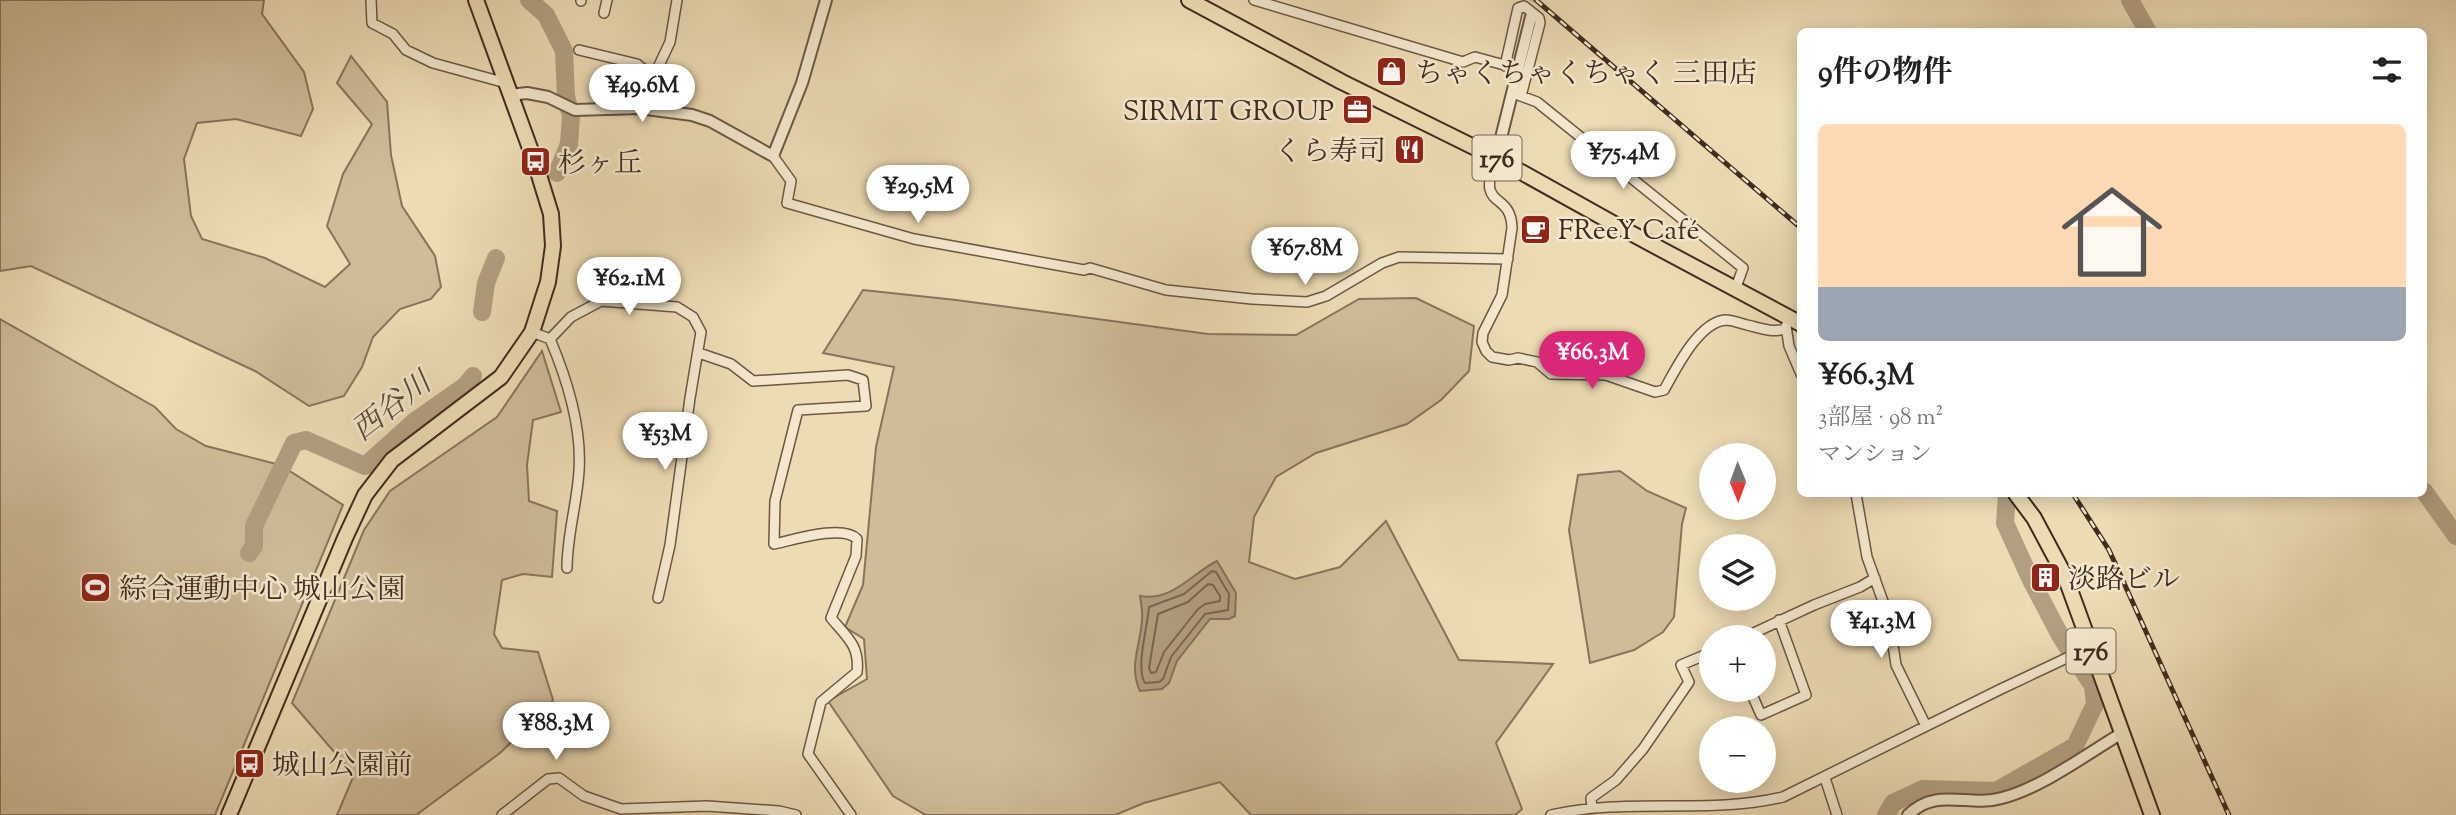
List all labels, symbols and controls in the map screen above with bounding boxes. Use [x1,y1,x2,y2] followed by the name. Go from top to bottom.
[2368,51,2406,89] icon: filters
[1818,52,1953,95] text: 9件の物件
[1375,55,1409,89] shop icon: ちゃくちゃくちゃく 三田店
[1415,55,1757,95] place label: ちゃくちゃくちゃく 三田店
[585,64,699,124] pin: ¥49.6M
[605,70,679,103] text: ¥49.6M
[1123,93,1334,133] place label: SIRMIT GROUP
[1340,93,1374,127] office icon: SIRMIT GROUP
[1566,132,1680,191] pin: ¥75.4M
[1274,133,1386,173] place label: くら寿司
[1392,133,1426,167] restaurant icon: くら寿司
[1472,136,1522,181] road number: 176
[1587,137,1659,170] text: ¥75.4M
[518,145,552,179] bus stop icon: 杉ヶ丘
[558,145,642,185] place label: 杉ヶ丘
[861,166,975,225] pin: ¥29.5M
[2049,169,2175,295] icon: home
[882,171,954,204] text: ¥29.5M
[1518,212,1552,246] cafe icon: FReeY Café
[1558,212,1699,252] place label: FReeY Café
[1248,228,1362,287] pin: ¥67.8M
[1267,233,1343,266] text: ¥67.8M
[572,258,686,317] pin: ¥62.1M
[593,263,665,296] text: ¥62.1M
[1535,332,1649,391] pin: ¥66.3M
[1555,337,1629,370] text: ¥66.3M
[1818,355,1914,398] text: ¥66.3M
[344,361,444,453] water label: 西谷川
[1818,402,1943,435] text: 3部屋 · 98 m²
[624,412,706,472] pin: ¥53M
[638,418,692,451] text: ¥53M
[1818,439,1932,472] text: マンション
[1699,443,1776,520] north arrow
[1699,443,1776,793] map controls
[1699,534,1776,611] button: layers
[2028,561,2062,595] building icon: 淡路ビル
[2068,561,2180,601] place label: 淡路ビル
[79,571,113,605] sports icon: 綜合運動中心 城山公園
[119,571,405,611] place label: 綜合運動中心 城山公園
[1824,600,1938,660] pin: ¥41.3M
[1846,606,1916,639] text: ¥41.3M
[1699,625,1776,702] button: +
[2066,628,2116,674] road number: 176
[499,702,613,762] pin: ¥88.3M
[519,708,593,741] text: ¥88.3M
[1699,716,1776,793] button: −
[232,747,266,781] bus stop icon: 城山公園前
[272,747,412,787] place label: 城山公園前

